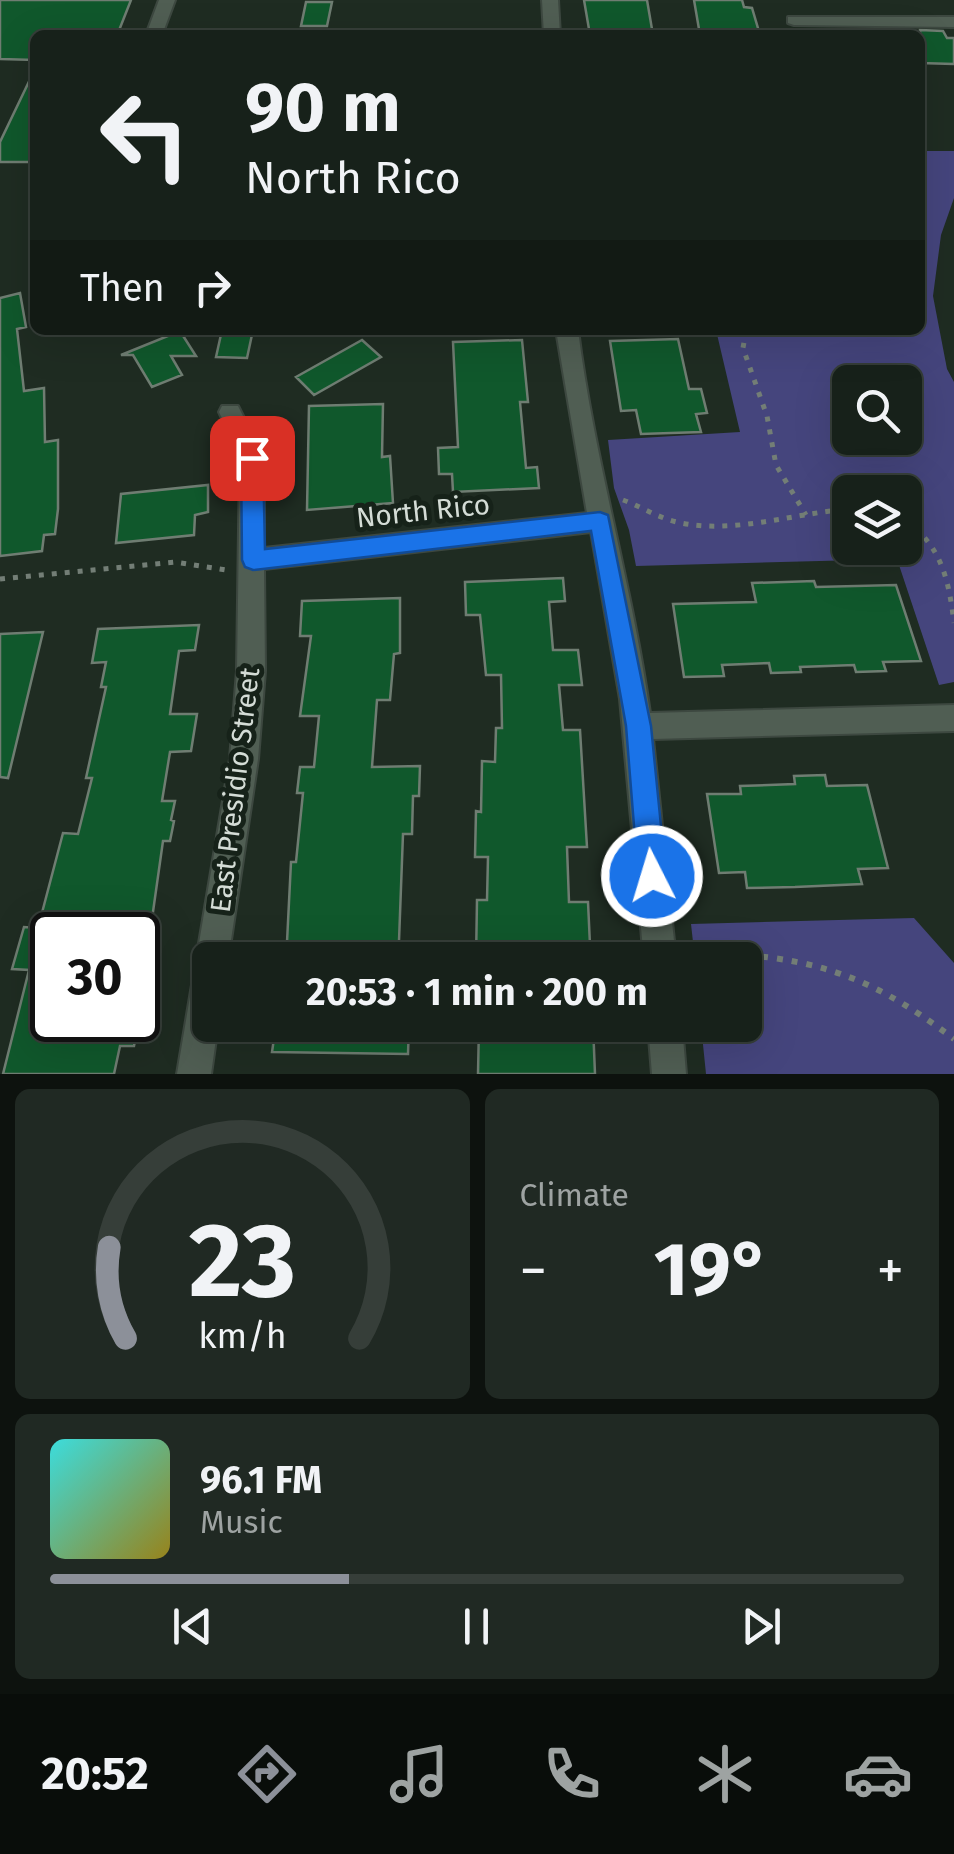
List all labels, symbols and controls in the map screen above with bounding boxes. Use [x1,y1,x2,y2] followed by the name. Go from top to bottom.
[245,66,401,150] text: 90 m
[80,70,210,200] icon: left
[245,151,461,205] text: North Rico
[185,260,240,315] icon: right
[80,265,165,311] text: Then
[832,365,922,565] map controls
[832,365,922,455] button: search
[210,416,295,501] pin
[225,431,280,486] icon: arrive
[832,475,922,565] button: layers
[355,488,491,534] street label: North Rico
[204,665,267,914] street label: East Presidio Street
[600,824,704,928] position arrow
[30,912,160,1042] speed limit sign: 30
[306,969,648,1015] text: 20:53 · 1 min · 200 m
[520,1176,629,1214] text: Climate
[189,1199,296,1324] text: 23
[654,1225,770,1315] text: 19°
[520,1238,547,1304] text: −
[877,1238,904,1304] text: +
[198,1315,286,1357] text: km/h
[200,1457,322,1503] text: 96.1 FM
[200,1503,283,1541] text: Music
[165,1599,220,1654] icon: previous
[449,1599,504,1654] icon: pause
[734,1599,789,1654] icon: next
[232,1739,302,1809] icon: directions
[384,1739,454,1809] icon: music
[537,1739,607,1809] icon: phone
[690,1739,760,1809] icon: climate
[843,1739,913,1809] icon: car
[41,1747,149,1801] text: 20:52

